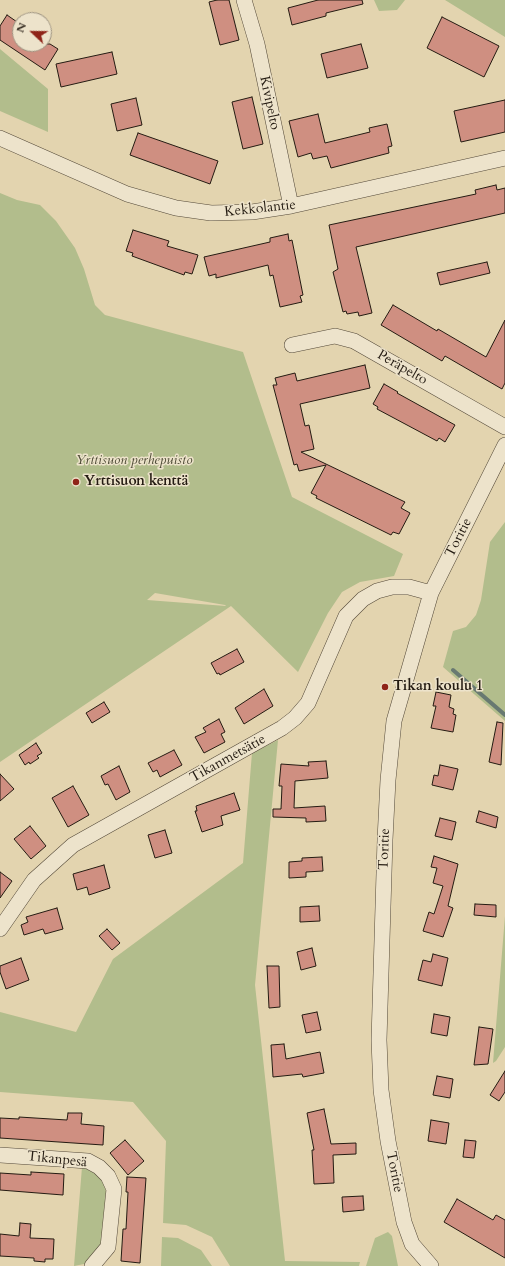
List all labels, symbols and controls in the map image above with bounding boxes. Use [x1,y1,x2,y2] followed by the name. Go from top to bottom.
[12,12,52,52] north arrow
[13,20,30,35] text: N
[255,74,283,132] street label: Kivipelto
[224,197,296,221] street label: Kekkolantie
[374,347,430,389] street label: Peräpelto
[75,453,193,469] park label: Yrttisuon perhepuisto
[84,474,188,490] place label: Yrttisuon kenttä
[71,477,81,487] marker: Yrttisuon kenttä
[442,516,476,560] street label: Toritie
[393,679,483,695] place label: Tikan koulu 1
[380,682,390,692] marker: Tikan koulu 1
[187,731,269,787] street label: Tikanmetsätie
[376,828,394,870] street label: Toritie
[26,1148,88,1172] street label: Tikanpesä
[382,1150,406,1194] street label: Toritie

